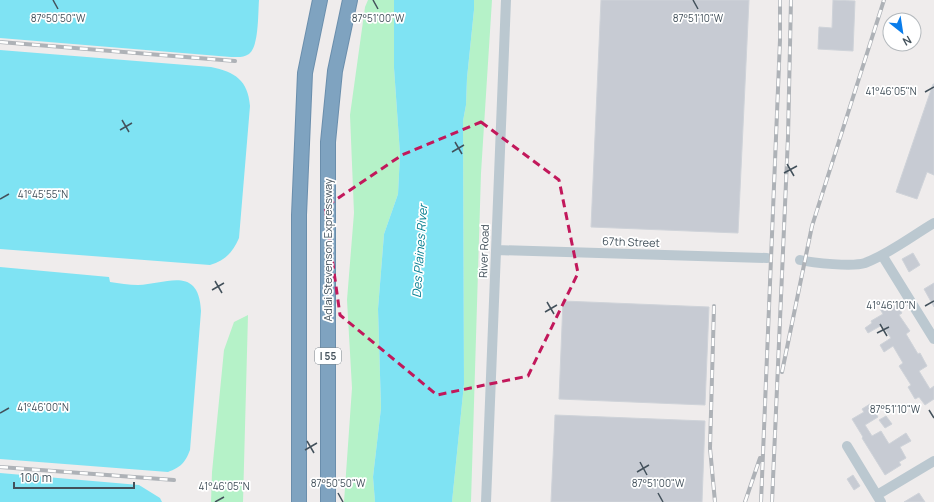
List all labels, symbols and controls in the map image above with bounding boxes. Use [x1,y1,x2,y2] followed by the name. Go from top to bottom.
[31,11,86,25] text: 87°50'50"W
[352,11,405,25] text: 87°51'00"W
[673,11,724,25] text: 87°51'10"W
[882,12,922,52] north arrow
[900,33,914,50] text: N
[865,84,917,98] text: 41°46'05"N
[320,178,335,322] street label: Adlai Stevenson Expressway
[18,187,68,201] text: 41°45'55"N
[408,202,431,298] water label: Des Plaines River
[475,224,492,278] street label: River Road
[602,233,660,250] street label: 67th Street
[866,298,916,312] text: 41°46'10"N
[315,348,341,364] road number: I 55
[17,400,69,414] text: 41°46'00"N
[870,402,921,416] text: 87°51'10"W
[14,464,134,490] scale bar
[20,469,52,486] text: 100 m
[311,476,366,490] text: 87°50'50"W
[632,476,685,490] text: 87°51'00"W
[198,479,250,493] text: 41°46'05"N

